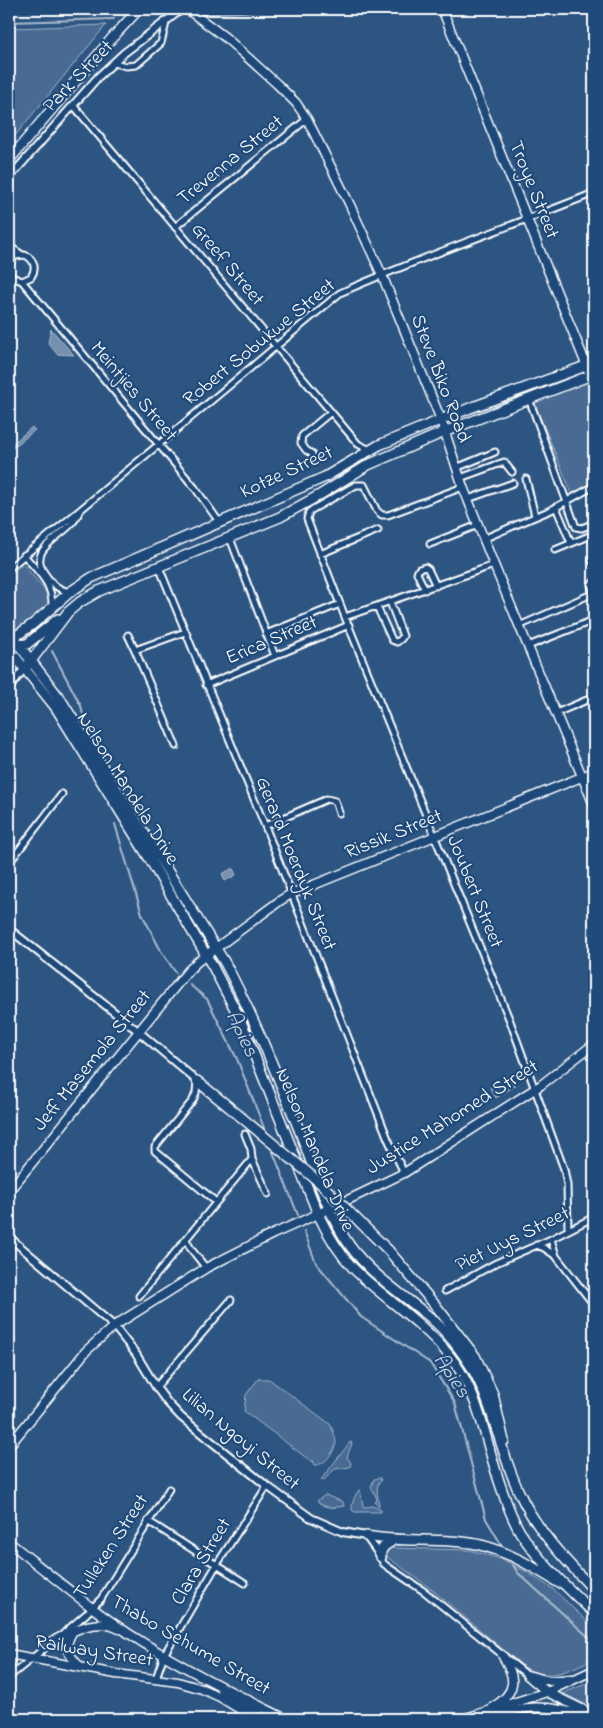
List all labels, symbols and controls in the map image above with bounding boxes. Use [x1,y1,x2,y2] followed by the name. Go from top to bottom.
[37,34,121,120] street label: Park Street
[171,109,291,213] street label: Trevenna Street
[500,137,566,244] street label: Troye Street
[183,217,271,313] street label: Greef Street
[177,272,343,414] street label: Robert Sobukwe Street
[402,311,478,447] street label: Steve Biko Road
[82,335,184,449] street label: Meintjies Street
[236,439,338,507] street label: Kotze Street
[222,609,323,673] street label: Erica Street
[68,707,186,871] street label: Nelson Mandela Drive
[247,773,343,956] street label: Gerard Moerdyk Street
[341,802,447,868] street label: Rissik Street
[438,831,510,953] street label: Joubert Street
[27,984,160,1138] street label: Jeff Masemola Street
[217,1006,265,1063] water label: Apies
[361,1053,545,1183] street label: Justice Mahomed Street
[266,1064,362,1236] street label: Nelson Mandela Drive
[451,1200,575,1280] street label: Piet Uys Street
[425,1348,477,1405] water label: Apies
[174,1382,306,1499] street label: Lilian Ngoyi Street
[67,1488,157,1605] street label: Tulleken Street
[164,1512,240,1611] street label: Clara Street
[105,1588,276,1704] street label: Thabo Sehume Street
[33,1628,155,1676] street label: Railway Street

